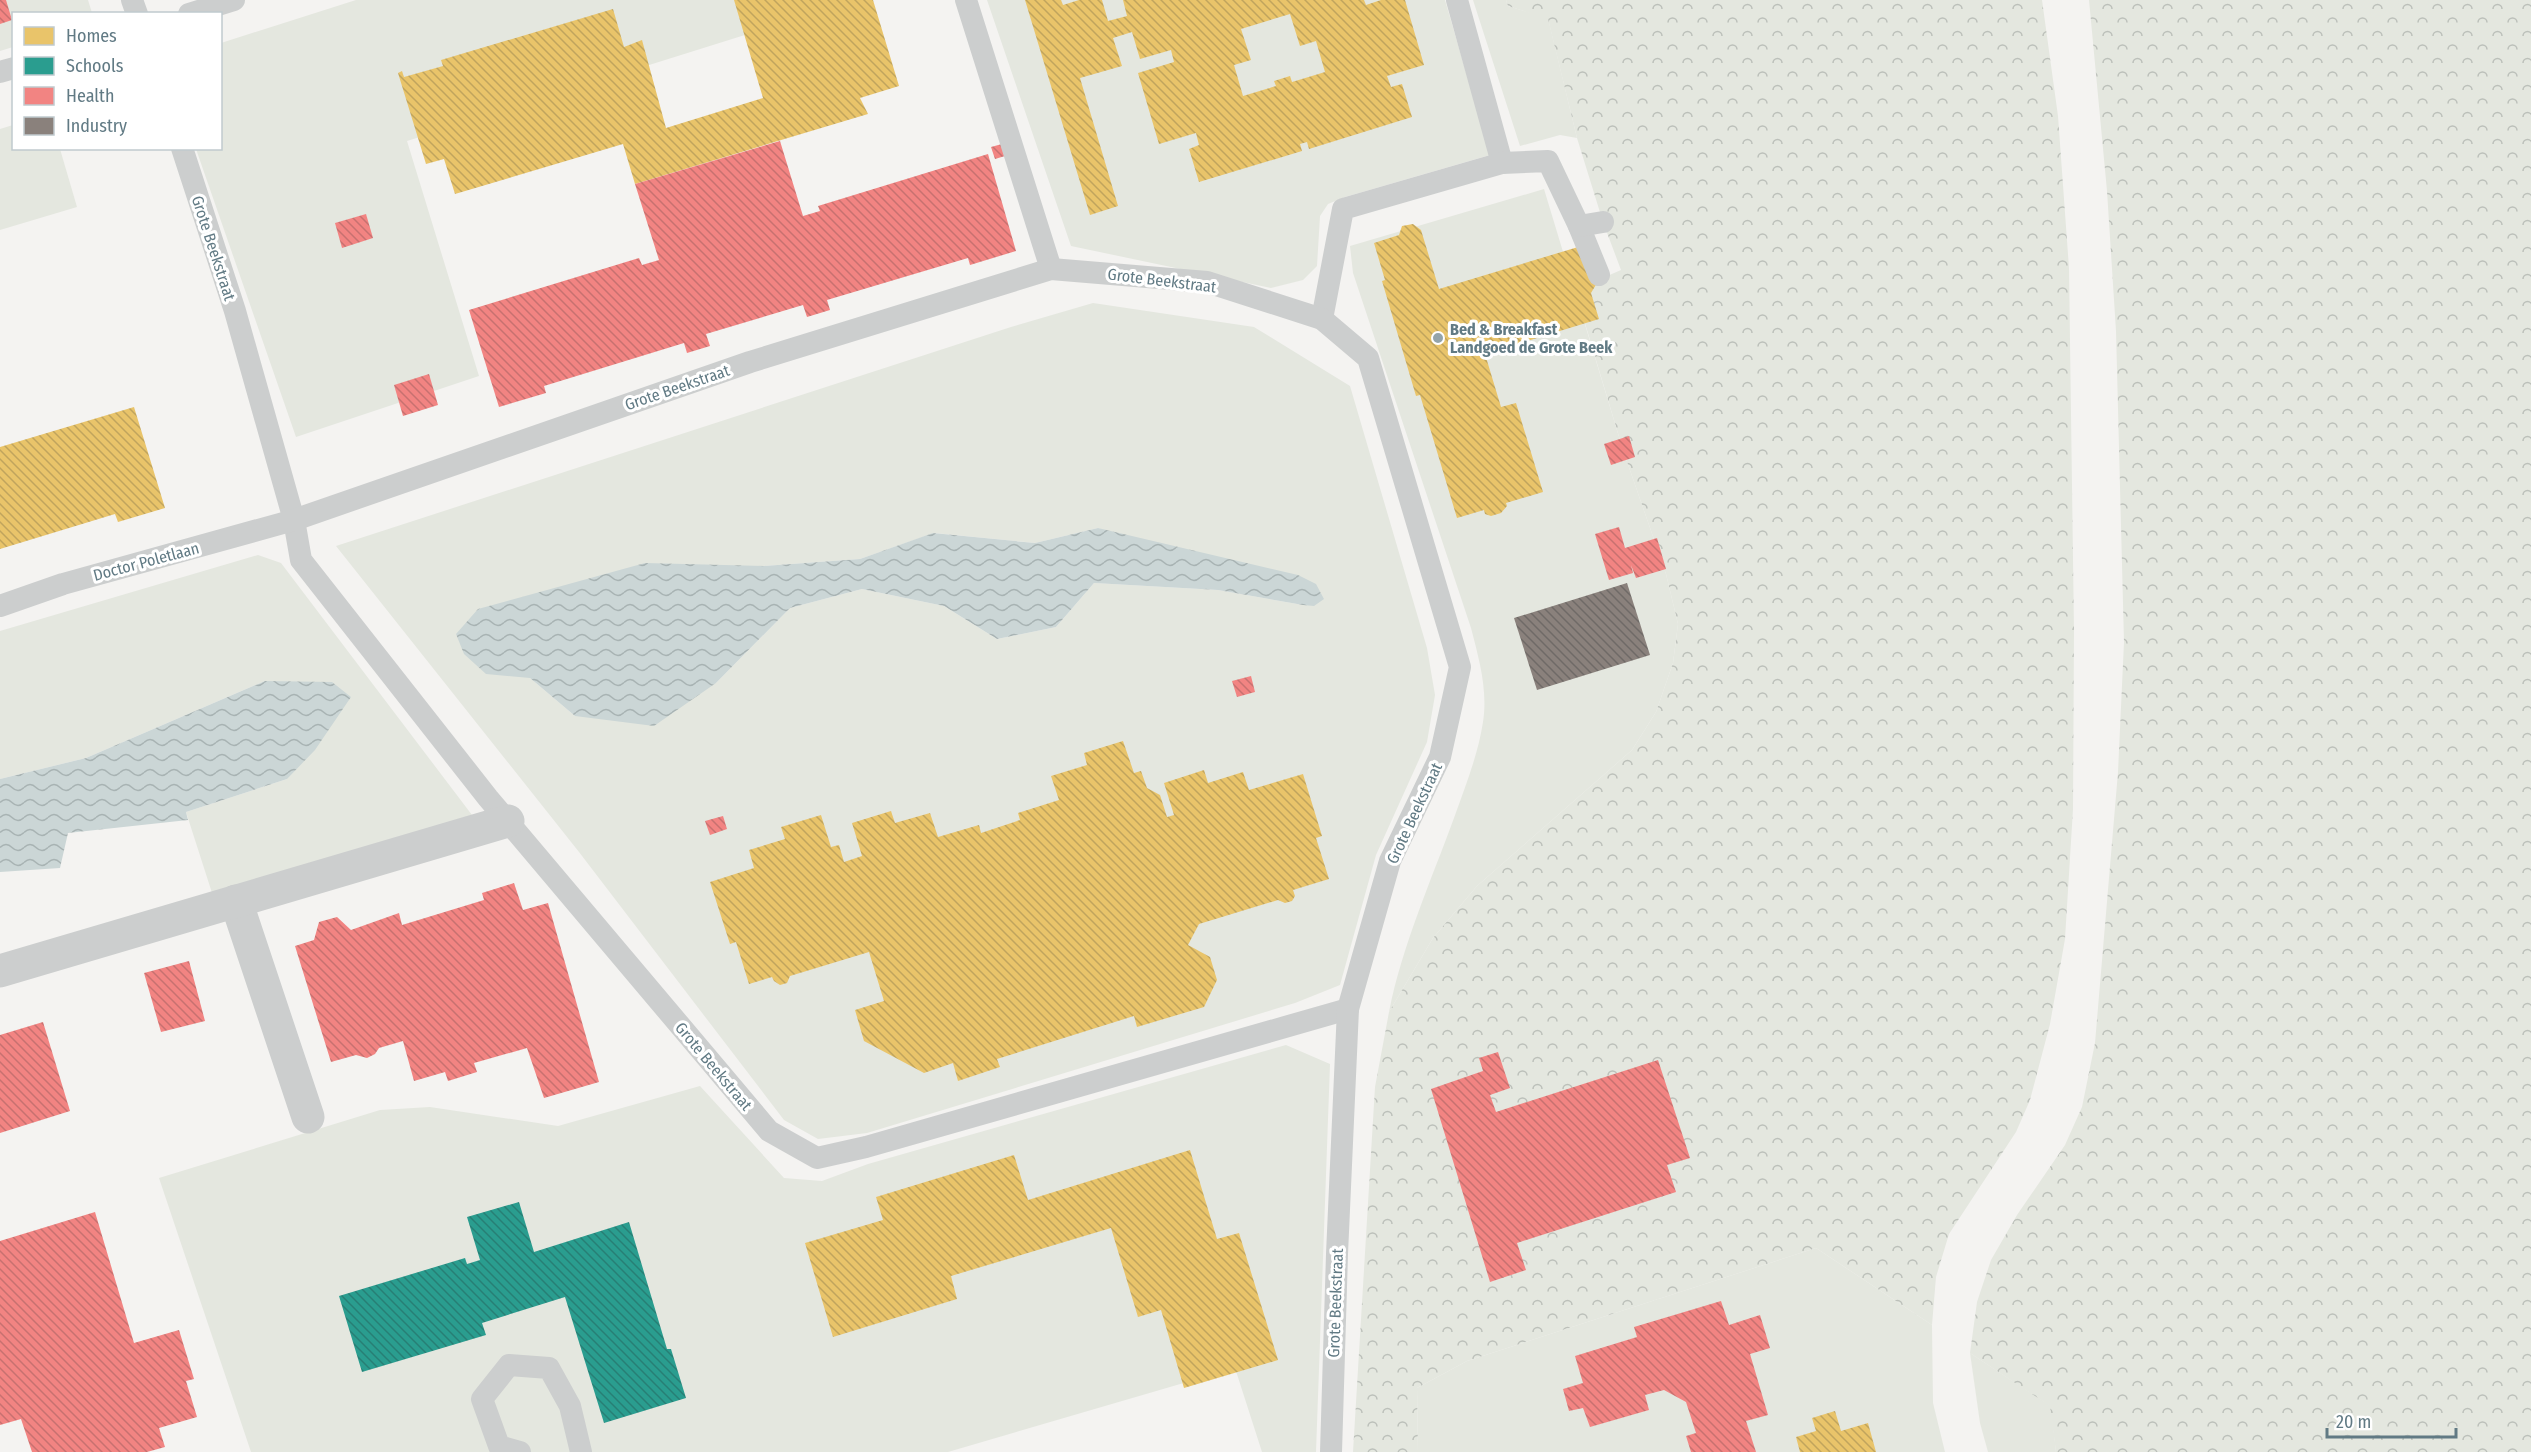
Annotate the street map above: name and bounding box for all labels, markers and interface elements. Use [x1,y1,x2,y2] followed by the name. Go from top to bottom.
[12,12,222,150] legend
[66,25,117,47] text: Homes
[66,55,124,77] text: Schools
[66,85,114,107] text: Health
[66,115,127,137] text: Industry
[188,193,240,304] street label: Grote Beekstraat
[1107,264,1218,297] street label: Grote Beekstraat
[1450,320,1613,357] place label: Bed & Breakfast Landgoed de Grote Beek
[1431,331,1445,345] marker: Bed & Breakfast Landgoed de Grote Beek
[622,360,733,414] street label: Grote Beekstraat
[91,538,201,585] street label: Doctor Poletlaan
[1383,759,1446,867] street label: Grote Beekstraat
[671,1018,757,1115] street label: Grote Beekstraat
[1324,1247,1347,1358] street label: Grote Beekstraat
[2327,1401,2456,1439] scale bar
[2336,1411,2371,1433] text: 20 m

